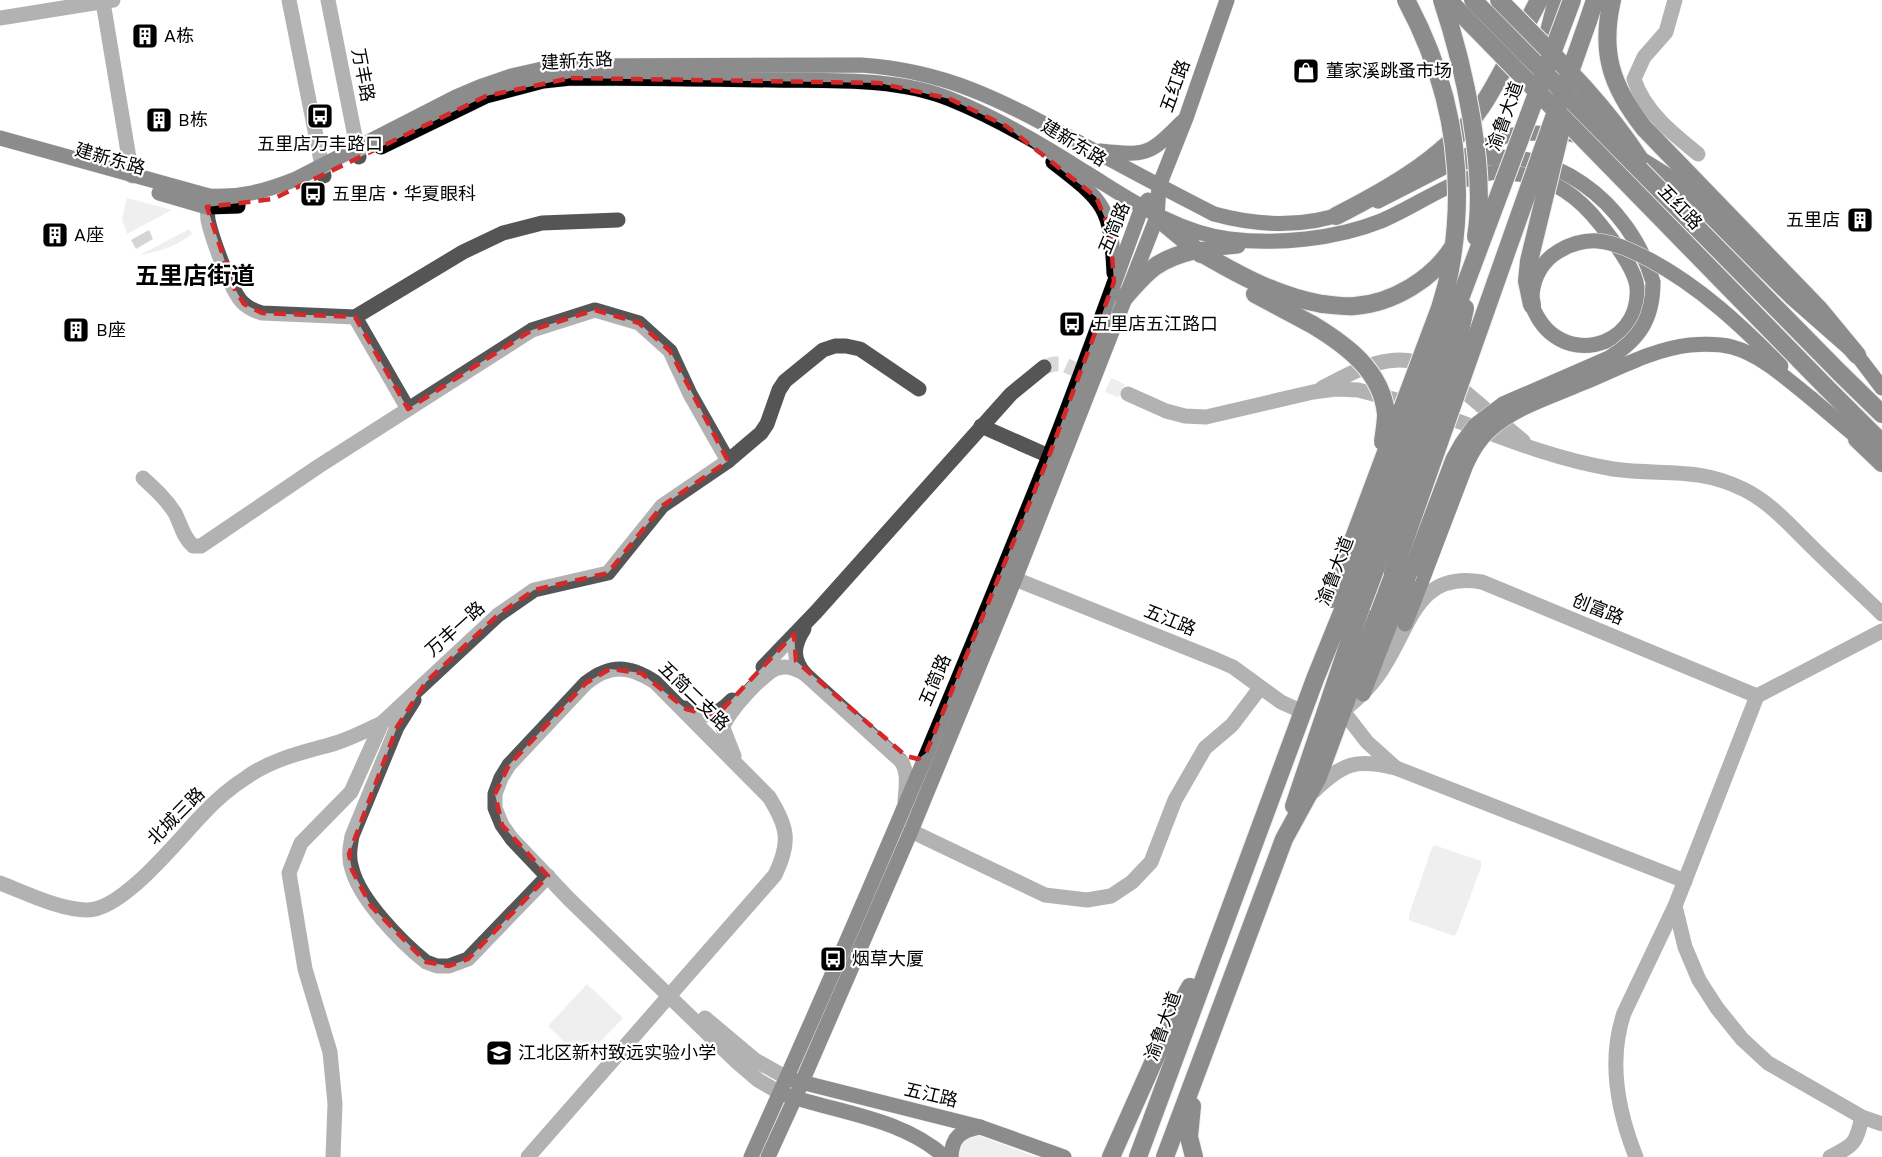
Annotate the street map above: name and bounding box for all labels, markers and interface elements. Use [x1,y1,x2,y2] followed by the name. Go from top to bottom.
[130,21,160,51] building icon: A栋
[164,25,194,46] place label: A栋
[348,46,379,103] street label: 万丰路
[540,48,613,73] street label: 建新东路
[1291,56,1321,86] shop icon: 董家溪跳蚤市场
[1155,57,1194,115] street label: 五红路
[1326,60,1452,81] place label: 董家溪跳蚤市场
[1482,78,1527,153] street label: 渝鲁大道
[305,101,335,131] bus stop icon: 五里店万丰路口
[144,105,174,135] building icon: B栋
[178,109,208,130] place label: B栋
[1038,115,1111,170] street label: 建新东路
[257,133,383,154] place label: 五里店万丰路口
[73,139,148,179] street label: 建新东路
[298,179,328,209] bus stop icon: 五里店‧华夏眼科
[1654,180,1707,233] street label: 五红路
[332,183,476,204] place label: 五里店‧华夏眼科
[1094,199,1133,257] street label: 五简路
[1845,205,1875,235] building icon: 五里店
[1786,209,1840,230] place label: 五里店
[40,220,70,250] building icon: A座
[74,224,104,245] place label: A座
[135,262,255,290] district label: 五里店街道
[1057,309,1087,339] bus stop icon: 五里店五江路口
[1092,313,1218,334] place label: 五里店五江路口
[61,315,91,345] building icon: B座
[96,319,126,340] place label: B座
[1312,533,1357,608] street label: 渝鲁大道
[1569,589,1627,628] street label: 创富路
[421,597,488,661] street label: 万丰一路
[1141,600,1199,639] street label: 五江路
[914,651,955,709] street label: 五简路
[655,657,734,734] street label: 五简二支路
[143,783,209,849] street label: 北城三路
[818,944,848,974] bus stop icon: 烟草大厦
[852,948,924,969] place label: 烟草大厦
[1140,988,1185,1063] street label: 渝鲁大道
[484,1038,514,1068] school or university icon: 江北区新村致远实验小学
[518,1042,716,1063] place label: 江北区新村致远实验小学
[902,1078,960,1111] street label: 五江路

